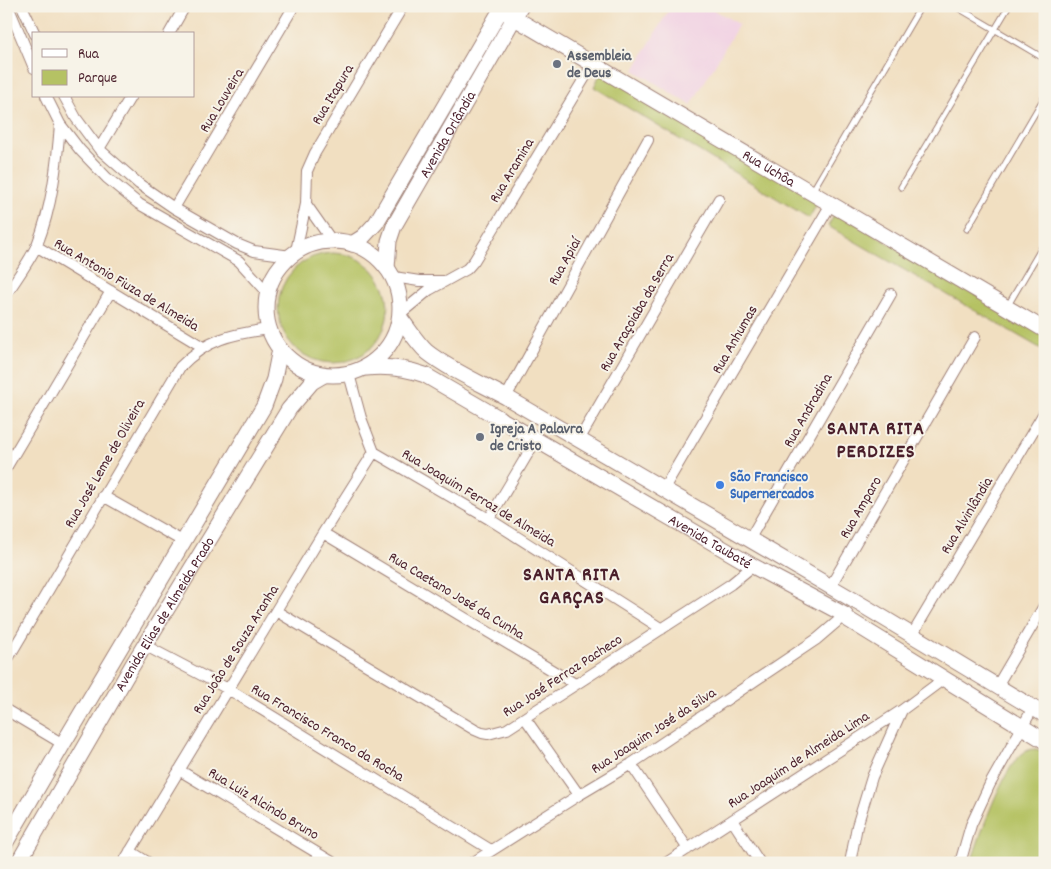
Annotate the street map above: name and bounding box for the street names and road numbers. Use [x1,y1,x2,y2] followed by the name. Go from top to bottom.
[307,60,361,130] street label: Rua Itapura
[195,64,251,137] street label: Rua Louveira
[415,87,483,183] street label: Avenida Orlândia
[485,134,541,208] street label: Rua Aramina
[737,145,800,194] street label: Rua Uchôa
[544,233,589,290] street label: Rua Apiaí
[49,234,204,338] street label: Rua Antonio Fiuza de Almeida
[595,249,681,376] street label: Rua Araçoiaba da Serra
[707,301,764,379] street label: Rua Anhumas
[779,369,839,452] street label: Rua Andradina
[60,395,152,533] street label: Rua José Leme de Oliveira
[397,444,560,554] street label: Rua Joaquim Ferraz de Almeida
[835,472,889,543] street label: Rua Amparo
[936,472,1000,559] street label: Rua Alvinlândia
[663,510,755,576] street label: Avenida Taubaté
[111,533,222,696] street label: Avenida Elias de Almeida Prado
[384,547,529,647] street label: Rua Caetano José da Cunha
[188,580,286,719] street label: Rua João de Souza Aranha
[499,629,628,724] street label: Rua José Ferraz Pacheco
[246,679,409,789] street label: Rua Francisco Franco da Rocha
[587,682,722,780] street label: Rua Joaquim José da Silva
[724,706,875,815] street label: Rua Joaquim de Almeida Lima
[203,763,323,847] street label: Rua Luiz Alcindo Bruno

